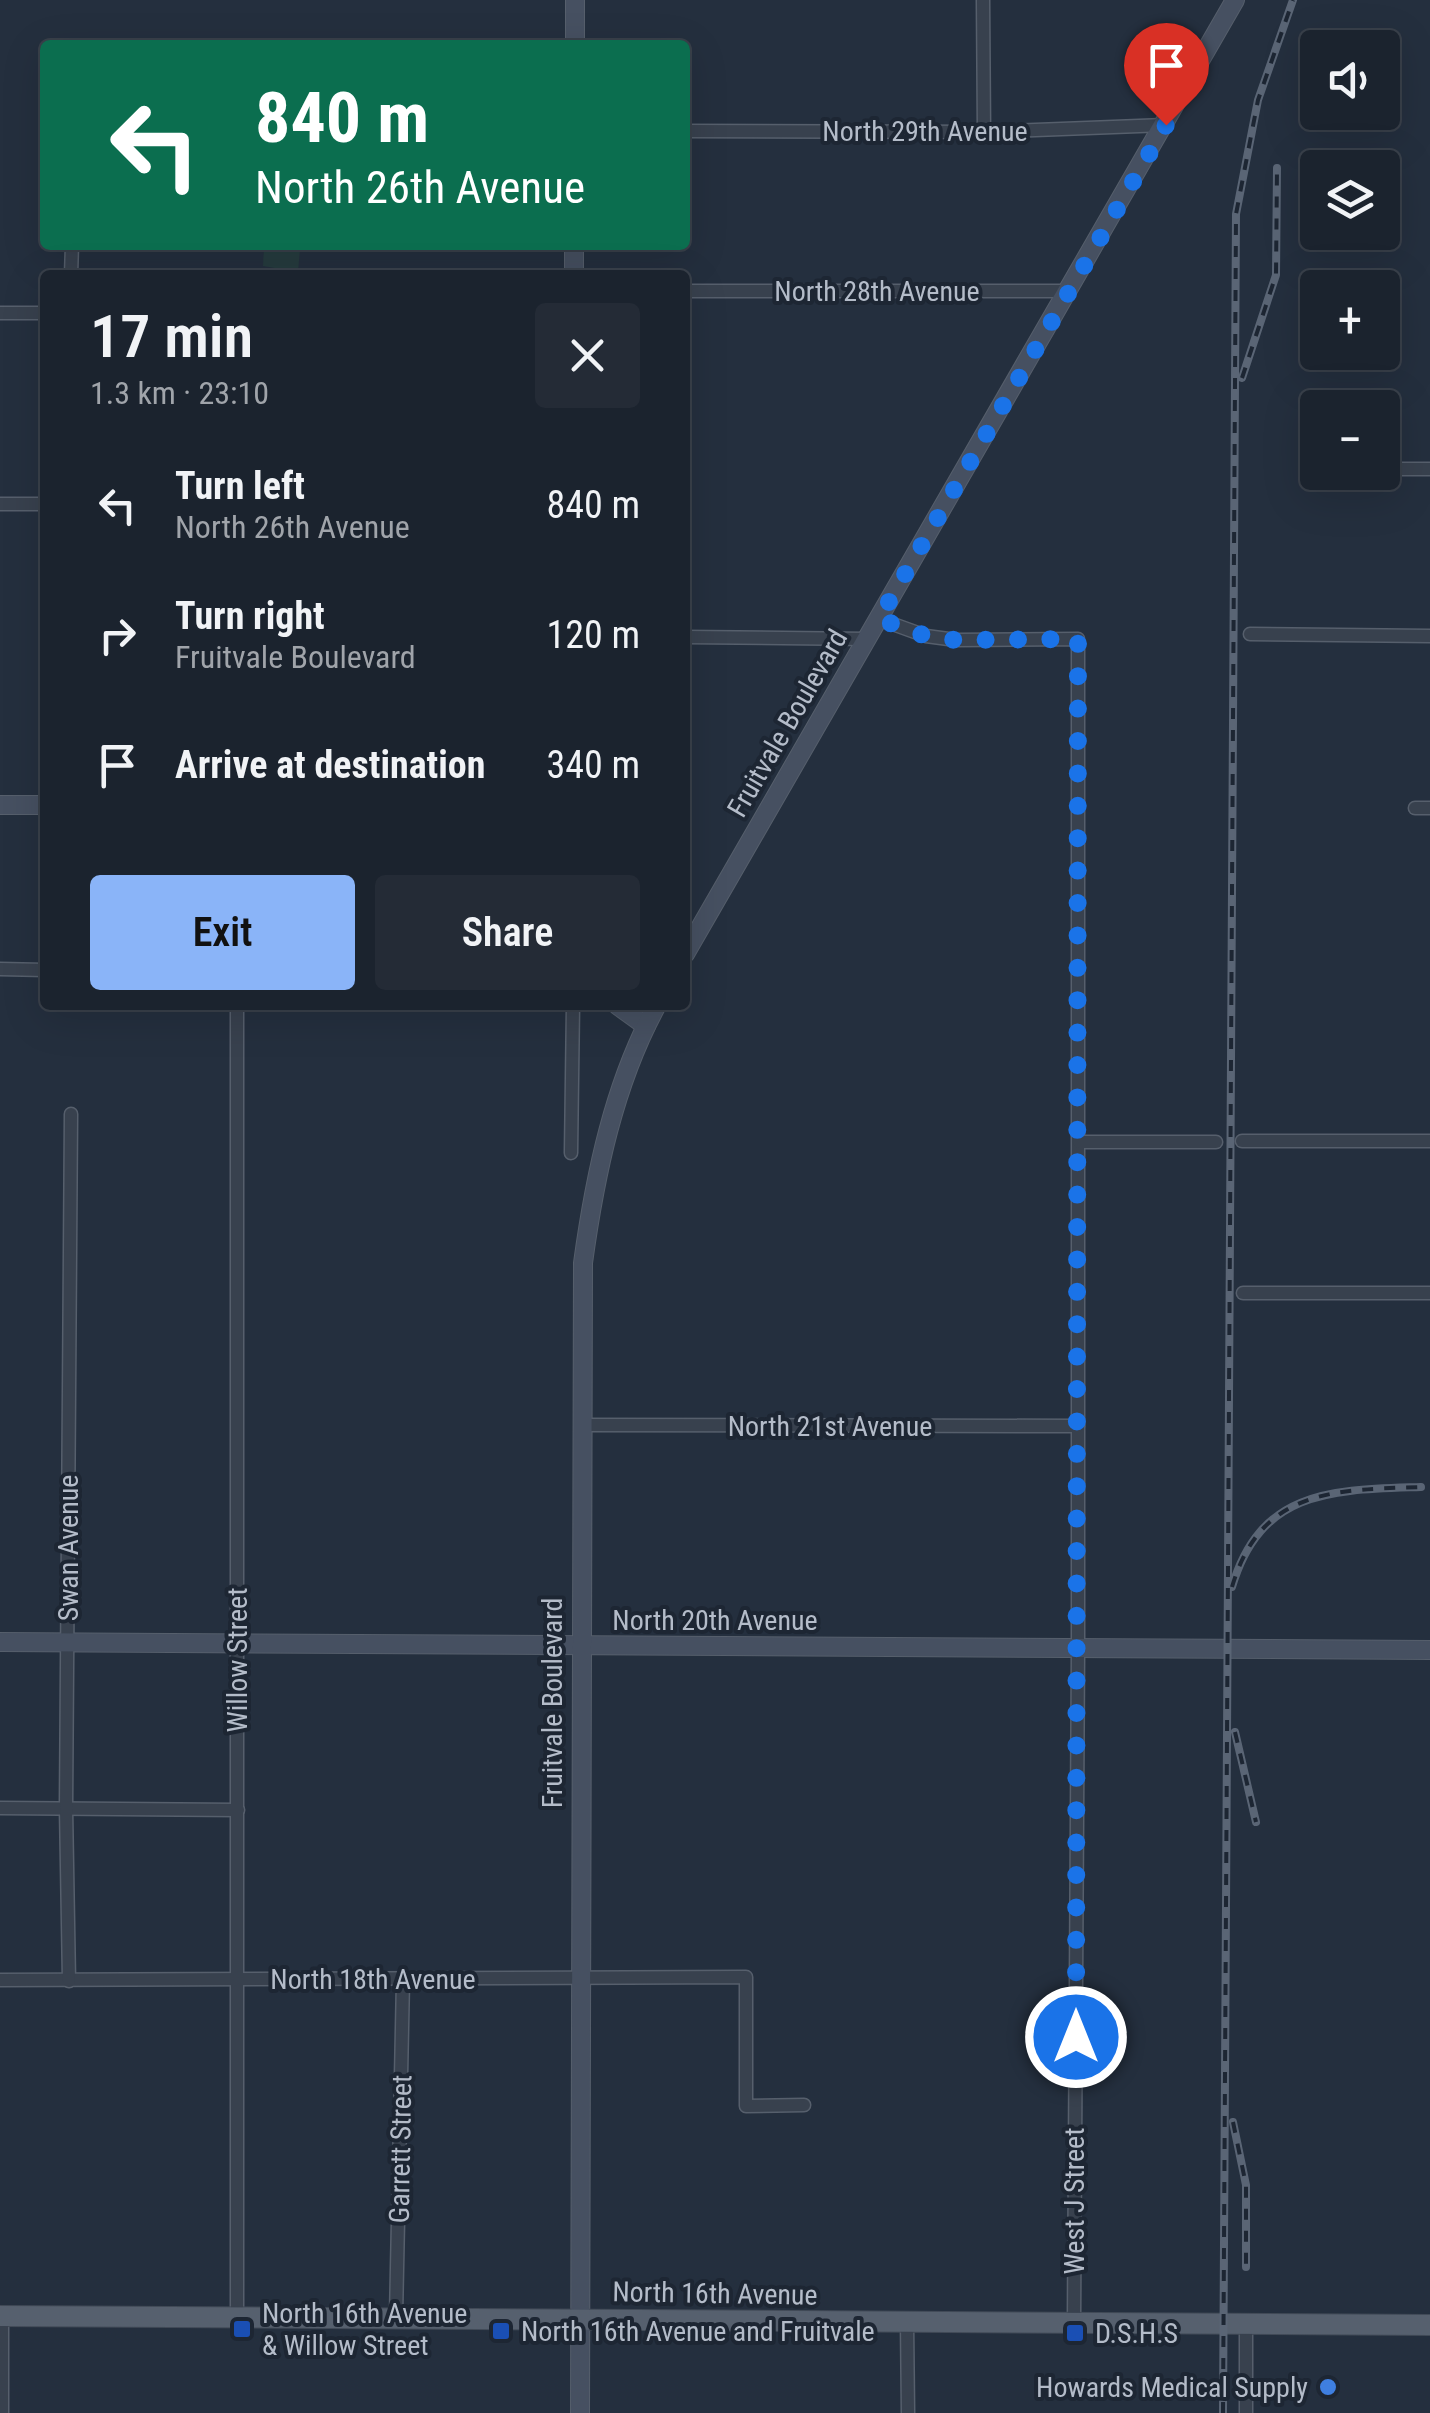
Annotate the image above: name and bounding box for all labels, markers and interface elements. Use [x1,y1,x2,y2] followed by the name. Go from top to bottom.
[1124,23,1209,126] pin
[1300,30,1400,490] map controls
[1300,30,1400,130] button: sound
[1139,38,1194,93] icon: arrive
[255,77,429,159] text: 840 m
[90,80,220,210] icon: left
[822,115,1028,148] street label: North 29th Avenue
[1300,150,1400,250] button: layers
[255,161,585,214] text: North 26th Avenue
[1300,270,1400,370] button: +
[774,275,980,308] street label: North 28th Avenue
[90,301,253,372] text: 17 min
[535,303,640,408] button: close
[90,374,269,412] text: 1.3 km · 23:10
[1300,390,1400,490] button: −
[175,464,305,508] text: Turn left
[90,478,145,533] icon: left
[546,483,640,527] text: 840 m
[175,508,410,546] text: North 26th Avenue
[175,594,325,638] text: Turn right
[90,608,145,663] icon: right
[546,613,640,657] text: 120 m
[720,624,854,823] street label: Fruitvale Boulevard
[175,638,416,676] text: Fruitvale Boulevard
[90,738,145,793] icon: arrive
[175,743,485,787] text: Arrive at destination
[546,743,640,787] text: 340 m
[90,875,355,990] button: Exit
[375,875,640,990] button: Share
[728,1410,932,1443] street label: North 21st Avenue
[52,1475,85,1621] street label: Swan Avenue
[221,1588,254,1732] street label: Willow Street
[536,1598,569,1808] street label: Fruitvale Boulevard
[612,1604,818,1637] street label: North 20th Avenue
[270,1963,476,1996] street label: North 18th Avenue
[1024,1985,1128,2089] position arrow
[383,2074,418,2224] street label: Garrett Street
[1058,2127,1091,2275] street label: West J Street
[612,2275,818,2312] street label: North 16th Avenue
[262,2297,467,2362] place label: North 16th Avenue & Willow Street
[521,2315,875,2348] place label: North 16th Avenue and Fruitvale
[1095,2317,1178,2350] place label: D.S.H.S
[231,2318,253,2340] marker: North 16th Avenue & Willow Street
[490,2320,512,2342] marker: North 16th Avenue and Fruitvale
[1064,2322,1086,2344] marker: D.S.H.S
[1036,2371,1308,2404] place label: Howards Medical Supply
[1317,2376,1339,2398] marker: Howards Medical Supply

